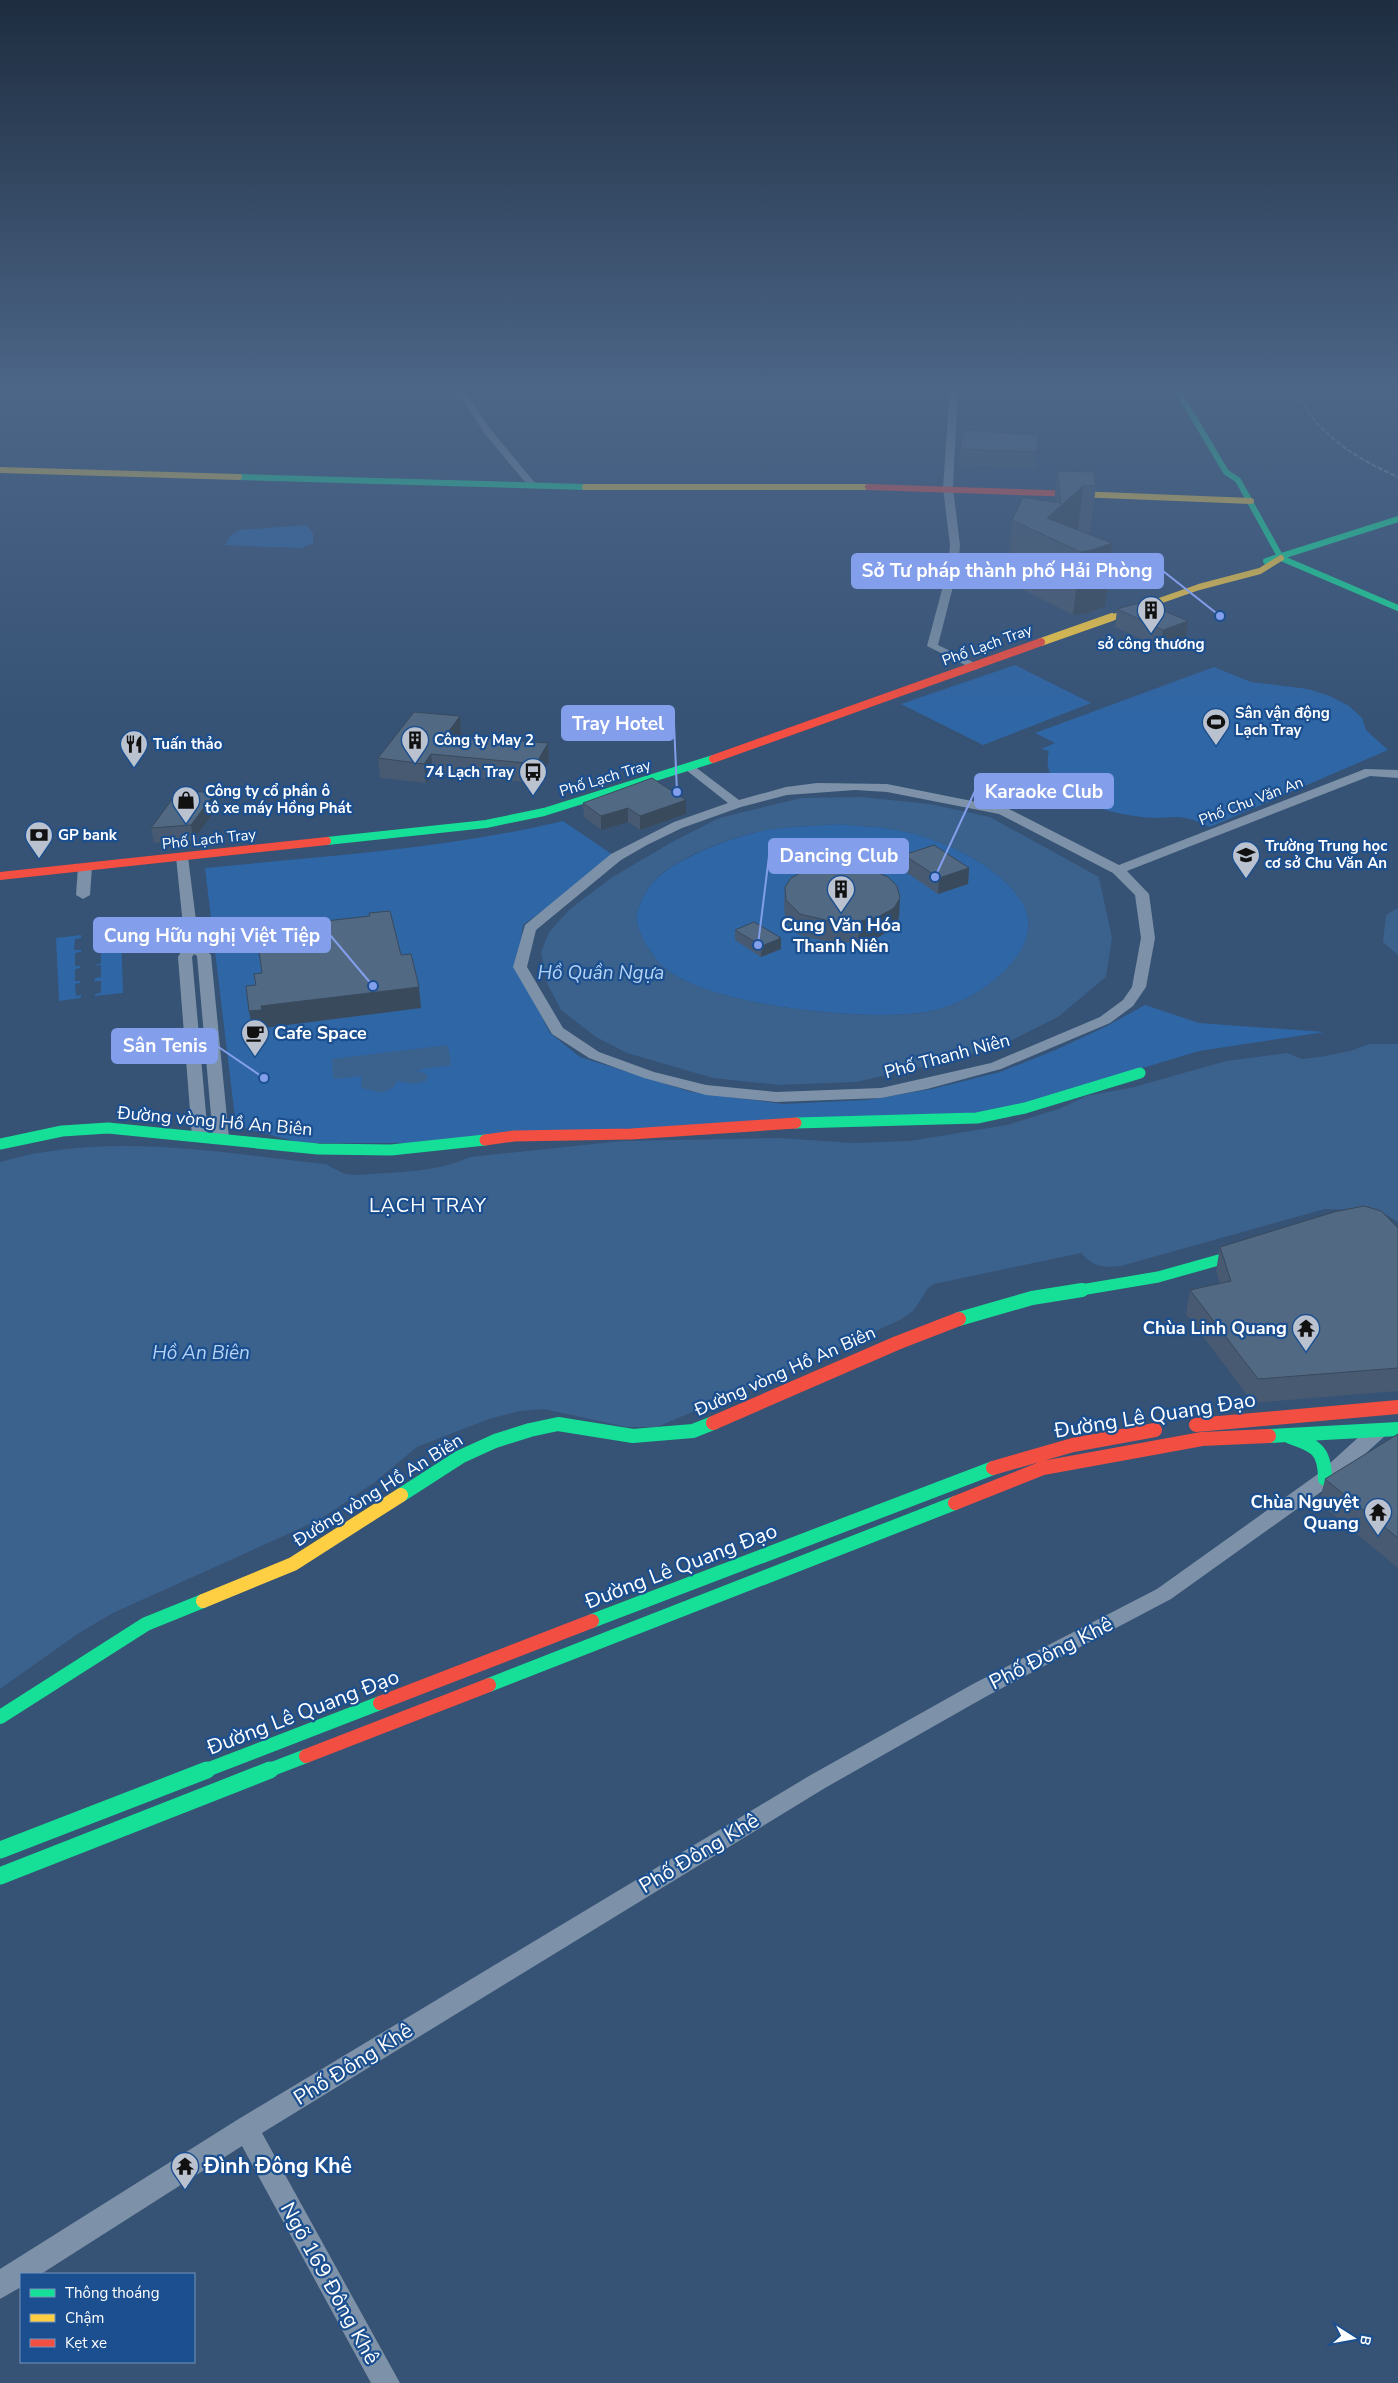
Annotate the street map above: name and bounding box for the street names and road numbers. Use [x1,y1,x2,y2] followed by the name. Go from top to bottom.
[939,619,1035,671] street label: Phố Lạch Tray
[557,755,653,801] street label: Phố Lạch Tray
[1196,772,1306,830] street label: Phố Chu Văn An
[161,824,257,854] street label: Phố Lạch Tray
[881,1028,1013,1084] street label: Phố Thanh Niên
[115,1100,314,1141] street label: Đường vòng Hồ An Biên
[690,1320,879,1422] street label: Đường vòng Hồ An Biên
[1051,1385,1258,1445] street label: Đường Lê Quang Đạo
[288,1428,467,1553] street label: Đường vòng Hồ An Biên
[580,1516,781,1616] street label: Đường Lê Quang Đạo
[984,1610,1118,1696] street label: Phố Đông Khê
[202,1662,403,1762] street label: Đường Lê Quang Đạo
[634,1806,764,1900] street label: Phố Đông Khê
[288,2016,418,2112] street label: Phố Đông Khê
[274,2197,386,2369] street label: Ngõ 169 Đông Khê

